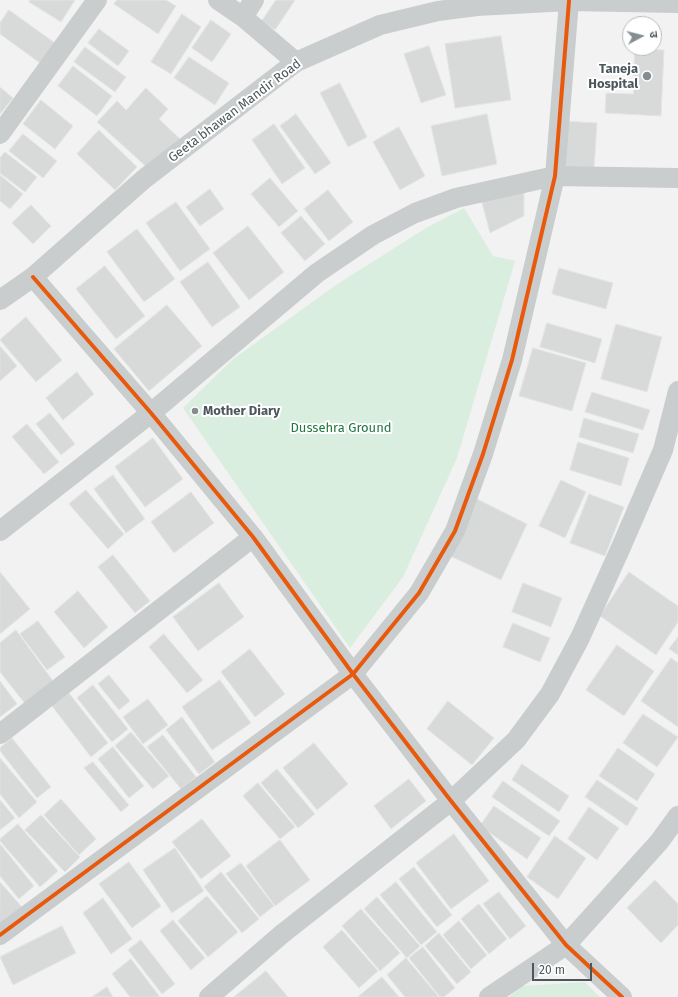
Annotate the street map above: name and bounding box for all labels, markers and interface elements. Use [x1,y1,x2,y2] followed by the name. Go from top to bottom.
[622,16,662,56] north arrow
[647,31,660,39] text: उ
[166,56,304,166] street label: Geeta bhawan Mandir Road
[588,61,638,92] place label: Taneja Hospital
[641,70,653,82] marker: Taneja Hospital
[203,403,280,419] place label: Mother Diary
[190,406,200,416] marker: Mother Diary
[290,420,392,436] park label: Dussehra Ground
[534,955,594,981] scale bar
[539,963,565,977] text: 20 m

